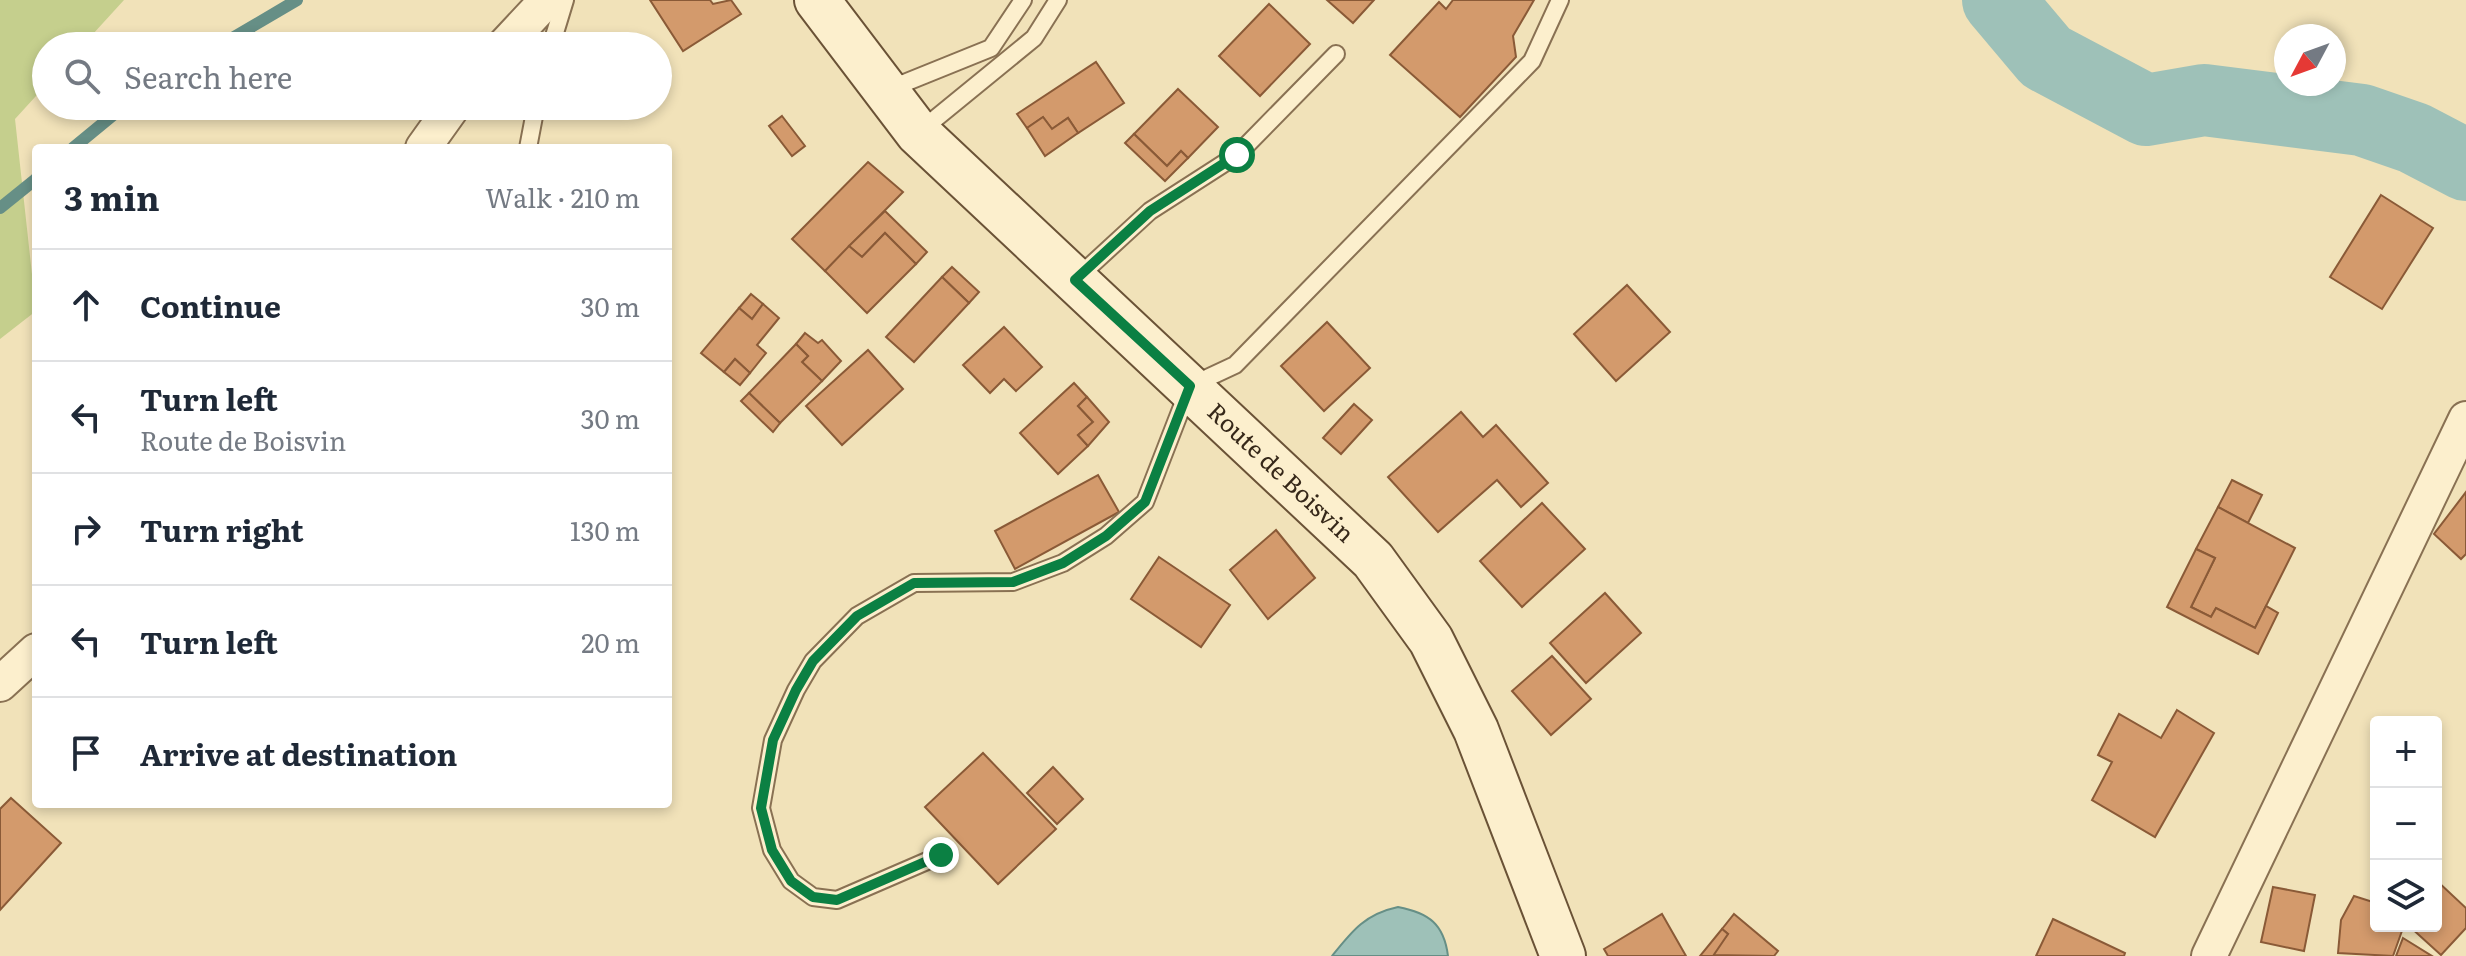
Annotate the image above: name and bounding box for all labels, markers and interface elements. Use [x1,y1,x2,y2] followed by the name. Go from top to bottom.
[2274,24,2346,96] north arrow
[32,32,672,120] search box
[60,54,104,98] icon: search
[124,54,292,98] text: Search here
[1219,137,1255,173] route start
[64,171,160,221] text: 3 min
[485,177,640,216] text: Walk · 210 m
[64,283,108,327] icon: ahead
[140,283,281,327] text: Continue
[580,286,640,325] text: 30 m
[140,376,278,420] text: Turn left
[1201,393,1364,549] street label: Route de Boisvin
[64,395,108,439] icon: left
[580,398,640,437] text: 30 m
[140,420,346,459] text: Route de Boisvin
[64,507,108,551] icon: right
[140,507,304,551] text: Turn right
[570,510,640,549] text: 130 m
[64,619,108,663] icon: left
[140,619,278,663] text: Turn left
[581,622,640,661] text: 20 m
[2370,716,2442,932] map controls
[2370,716,2442,788] button: +
[64,731,108,775] icon: arrive
[140,731,457,775] text: Arrive at destination
[2370,788,2442,860] button: −
[923,837,959,873] route end
[2370,860,2442,932] button: layers

